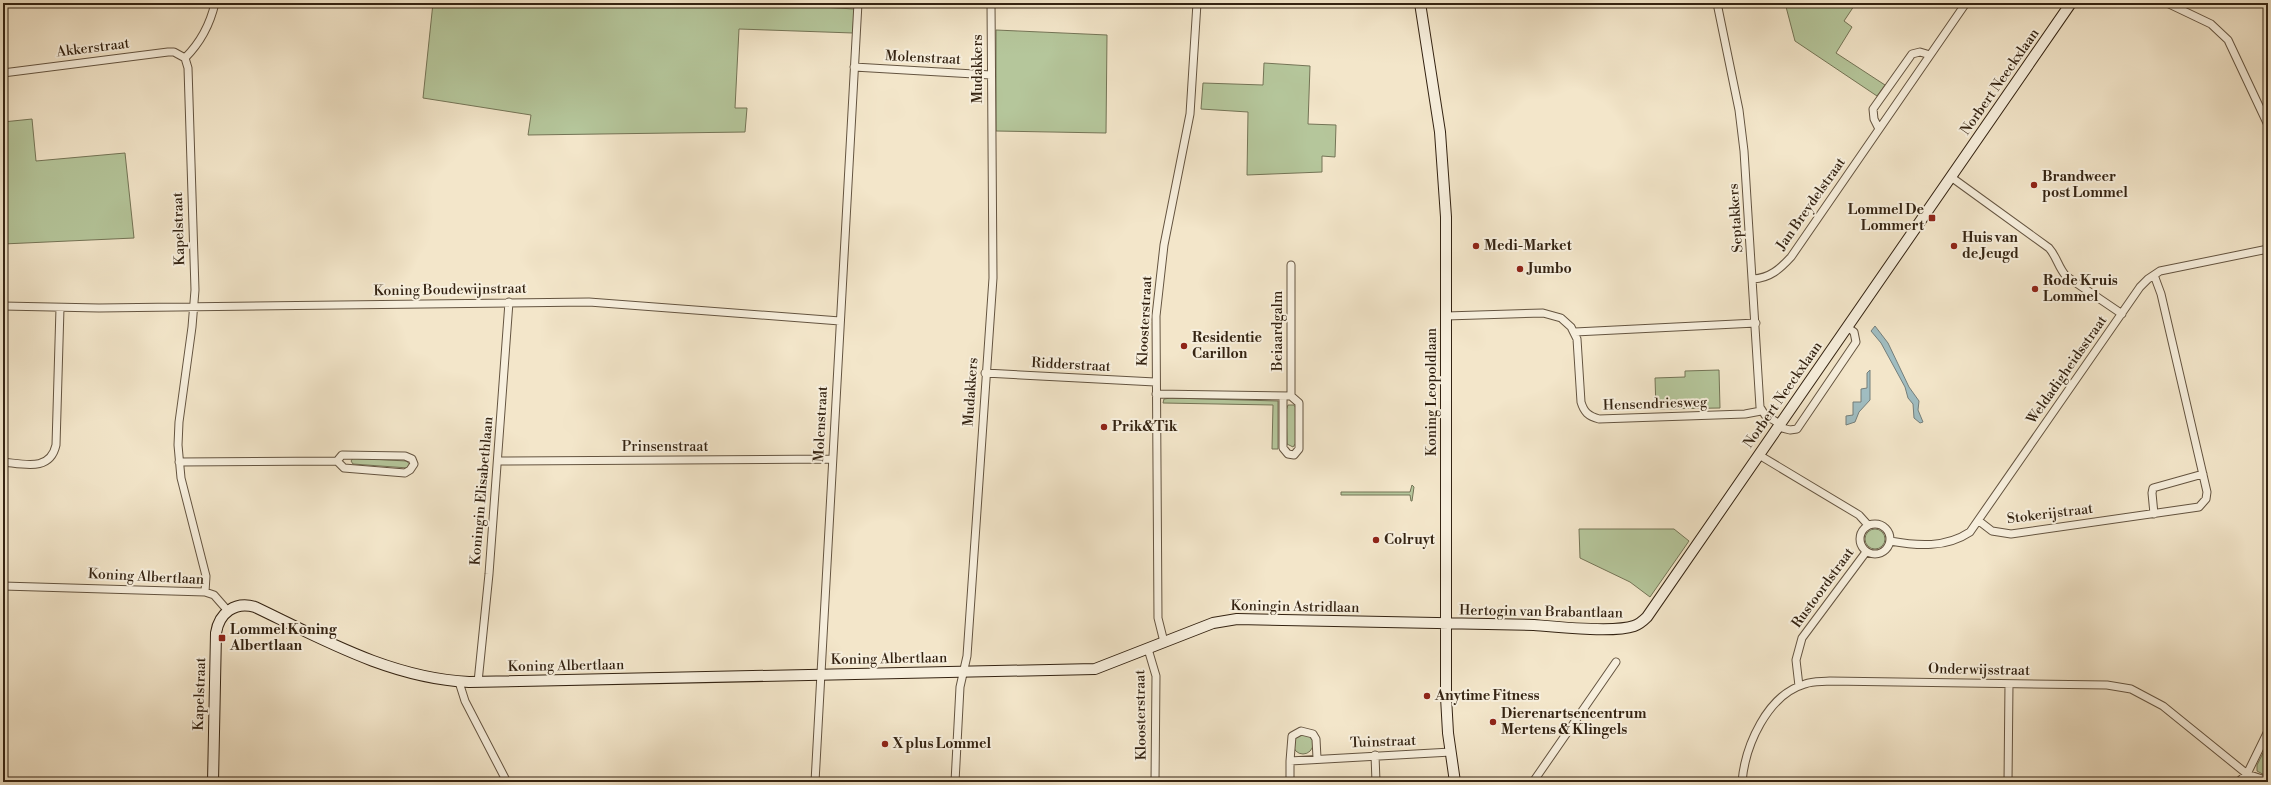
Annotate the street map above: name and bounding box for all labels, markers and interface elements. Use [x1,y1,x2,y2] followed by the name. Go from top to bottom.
[1957,25,2044,139] street label: Norbert Neeckxlaan
[969,34,987,104] street label: Mudakkers
[54,35,131,62] street label: Akkerstraat
[885,47,962,69] street label: Molenstraat
[1772,154,1850,255] street label: Jan Breydelstraat
[2042,168,2128,202] place label: Brandweer post Lommel
[2029,180,2039,190] marker: Brandweer post Lommel
[1725,183,1747,253] street label: Septakkers
[169,192,189,266] street label: Kapelstraat
[1848,201,1925,235] place label: Lommel De Lommert
[1927,213,1937,223] marker: Lommel De Lommert
[1962,229,2019,263] place label: Huis van de Jeugd
[1484,237,1573,255] place label: Medi-Market
[1471,241,1481,251] marker: Medi-Market
[1949,241,1959,251] marker: Huis van de Jeugd
[1526,260,1572,278] place label: Jumbo
[1515,264,1525,274] marker: Jumbo
[2043,272,2118,306] place label: Rode Kruis Lommel
[1134,275,1156,367] street label: Kloosterstraat
[373,280,527,300] street label: Koning Boudewijnstraat
[2030,284,2040,294] marker: Rode Kruis Lommel
[1269,291,1287,372] street label: Beiaardgalm
[2022,312,2111,429] street label: Weldadigheidsstraat
[1423,327,1441,456] street label: Koning Leopoldlaan
[1192,329,1262,363] place label: Residentie Carillon
[1740,338,1827,452] street label: Norbert Neeckxlaan
[1179,341,1189,351] marker: Residentie Carillon
[1031,354,1111,376] street label: Ridderstraat
[960,357,982,427] street label: Mudakkers
[810,385,832,462] street label: Molenstraat
[1602,393,1708,415] street label: Hensendriesweg
[467,415,498,566] street label: Koningin Elisabethlaan
[1112,418,1178,436] place label: Prik&Tik
[1099,422,1109,432] marker: Prik&Tik
[622,438,708,456] street label: Prinsenstraat
[2006,500,2094,528] street label: Stokerijstraat
[1384,531,1436,549] place label: Colruyt
[1371,535,1381,545] marker: Colruyt
[1788,544,1858,632] street label: Rustoordstraat
[87,565,205,589] street label: Koning Albertlaan
[1230,597,1360,617] street label: Koningin Astridlaan
[1459,602,1624,622] street label: Hertogin van Brabantlaan
[229,621,338,655] place label: Lommel Koning Albertlaan
[217,633,227,643] marker: Lommel Koning Albertlaan
[831,649,948,669] street label: Koning Albertlaan
[508,656,625,676] street label: Koning Albertlaan
[190,657,210,731] street label: Kapelstraat
[1928,660,2030,680] street label: Onderwijsstraat
[1131,670,1151,760] street label: Kloosterstraat
[1434,687,1540,705] place label: Anytime Fitness
[1422,691,1432,701] marker: Anytime Fitness
[1501,705,1647,739] place label: Dierenartsencentrum Mertens & Klingels
[1488,717,1498,727] marker: Dierenartsencentrum Mertens & Klingels
[1350,732,1416,752] street label: Tuinstraat
[892,735,991,753] place label: X plus Lommel
[880,739,890,749] marker: X plus Lommel

